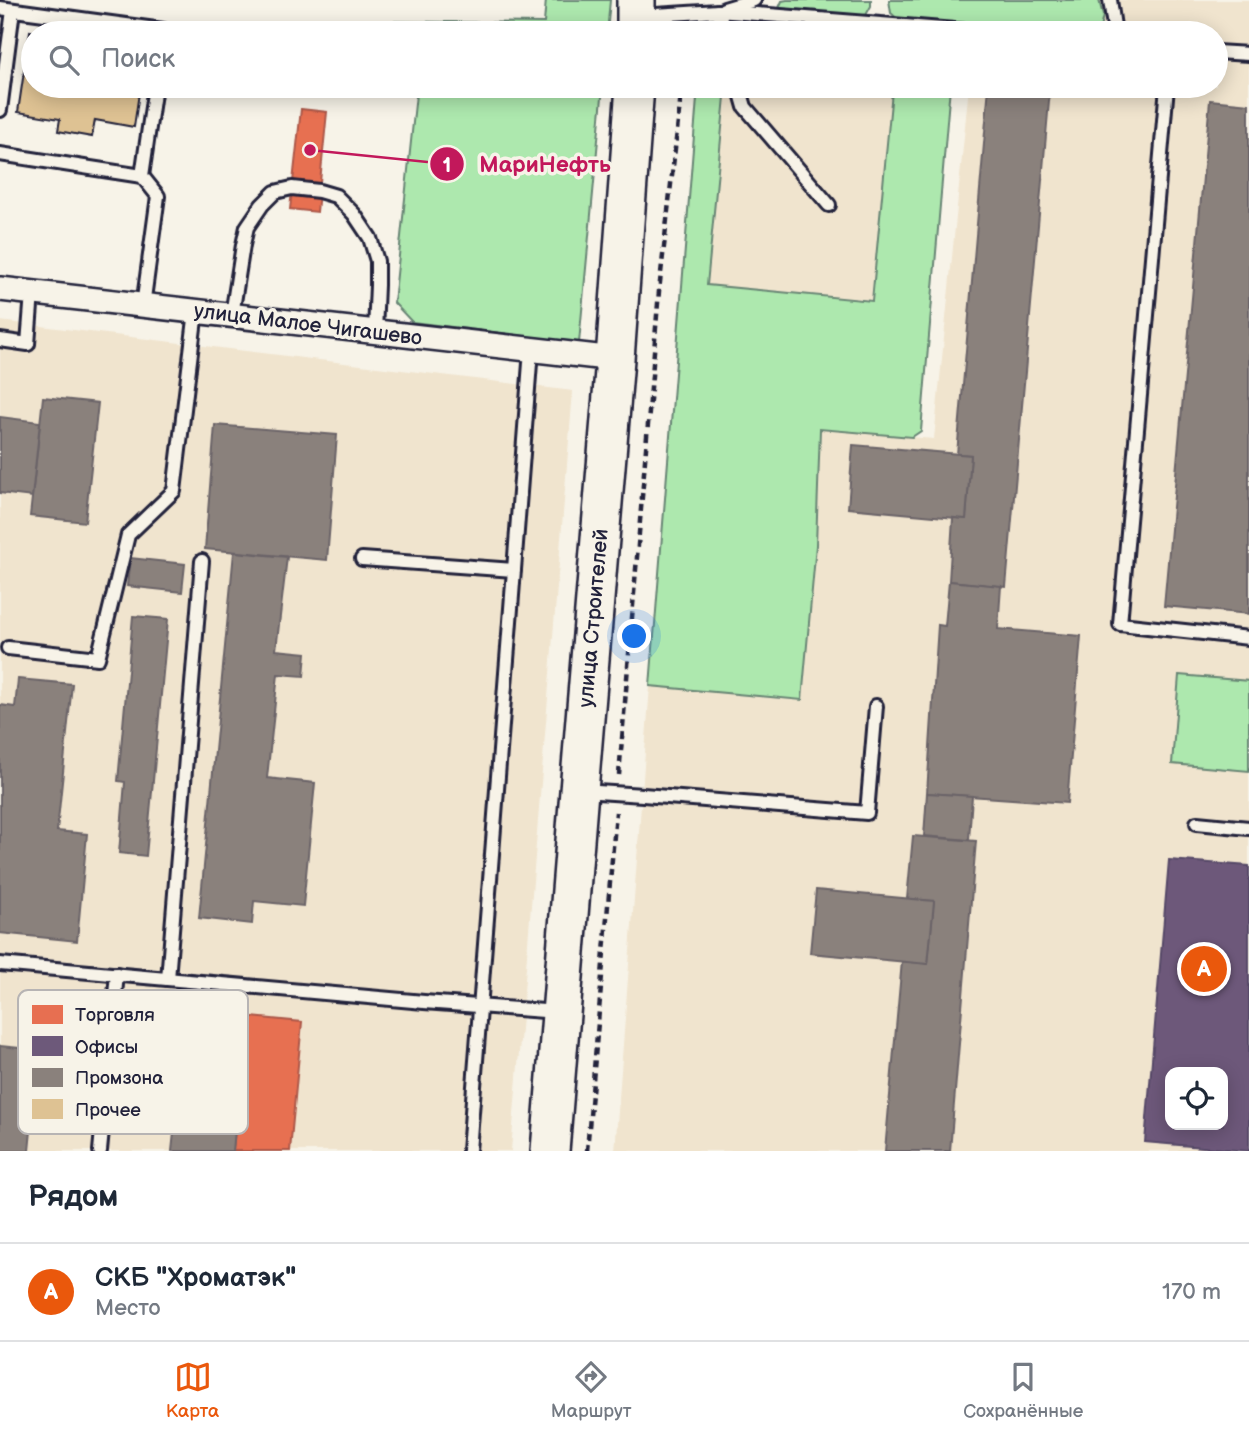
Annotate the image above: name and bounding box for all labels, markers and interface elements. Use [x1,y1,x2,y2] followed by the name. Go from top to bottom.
[21,21,1228,98] search box
[45,41,83,79] icon: search
[101,44,175,75] text: Поиск
[430,142,624,186] callout: МариНефть
[479,151,611,179] text: МариНефть
[443,153,451,178] text: 1
[192,298,423,351] street label: улица Малое Чигашево
[573,528,614,708] street label: улица Строителей
[617,619,651,653] your location
[1181,943,1227,995] pin: A
[18,990,248,1134] legend
[75,1004,155,1027] text: Торговля
[75,1036,138,1059] text: Офисы
[75,1067,163,1090] text: Промзона
[1165,1067,1228,1130] map controls
[1165,1067,1228,1130] button: locate
[75,1099,141,1122] text: Прочее
[28,1179,118,1215] text: Рядом
[95,1263,296,1294] text: СКБ "Хроматэк"
[44,1278,58,1306] text: A
[1162,1278,1221,1306] text: 170 m
[95,1294,161,1322] text: Место
[166,1358,219,1423] tab: Карта
[551,1358,632,1423] tab: Маршрут
[963,1358,1083,1423] tab: Сохранённые

